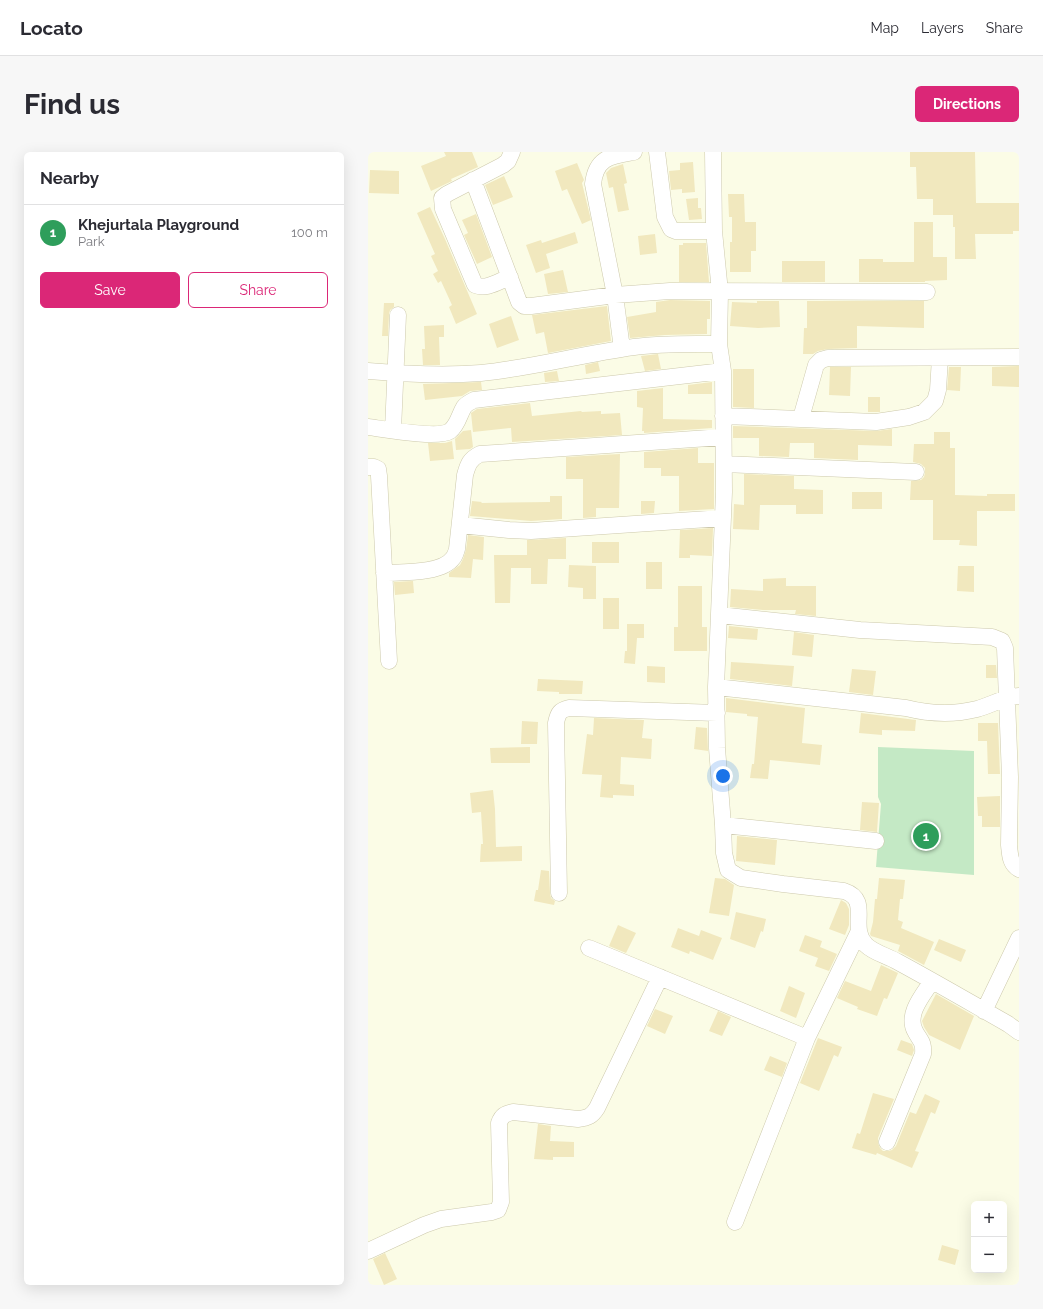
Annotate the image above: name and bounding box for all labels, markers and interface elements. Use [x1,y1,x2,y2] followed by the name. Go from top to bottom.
[20,17,83,39] text: Locato
[871,20,899,36] text: Map
[921,20,964,36] text: Layers
[986,20,1023,36] text: Share
[915,86,1019,122] button: Directions
[24,88,120,121] text: Find us
[40,168,99,188] text: Nearby
[78,216,239,234] text: Khejurtala Playground
[50,225,56,240] text: 1
[291,225,328,240] text: 100 m
[78,234,105,249] text: Park
[40,272,180,308] button: Save
[188,272,328,308] button: Share
[713,766,733,786] your location
[913,821,939,851] pin: 1
[971,1201,1007,1273] map controls
[971,1201,1007,1237] button: +
[971,1237,1007,1273] button: −

